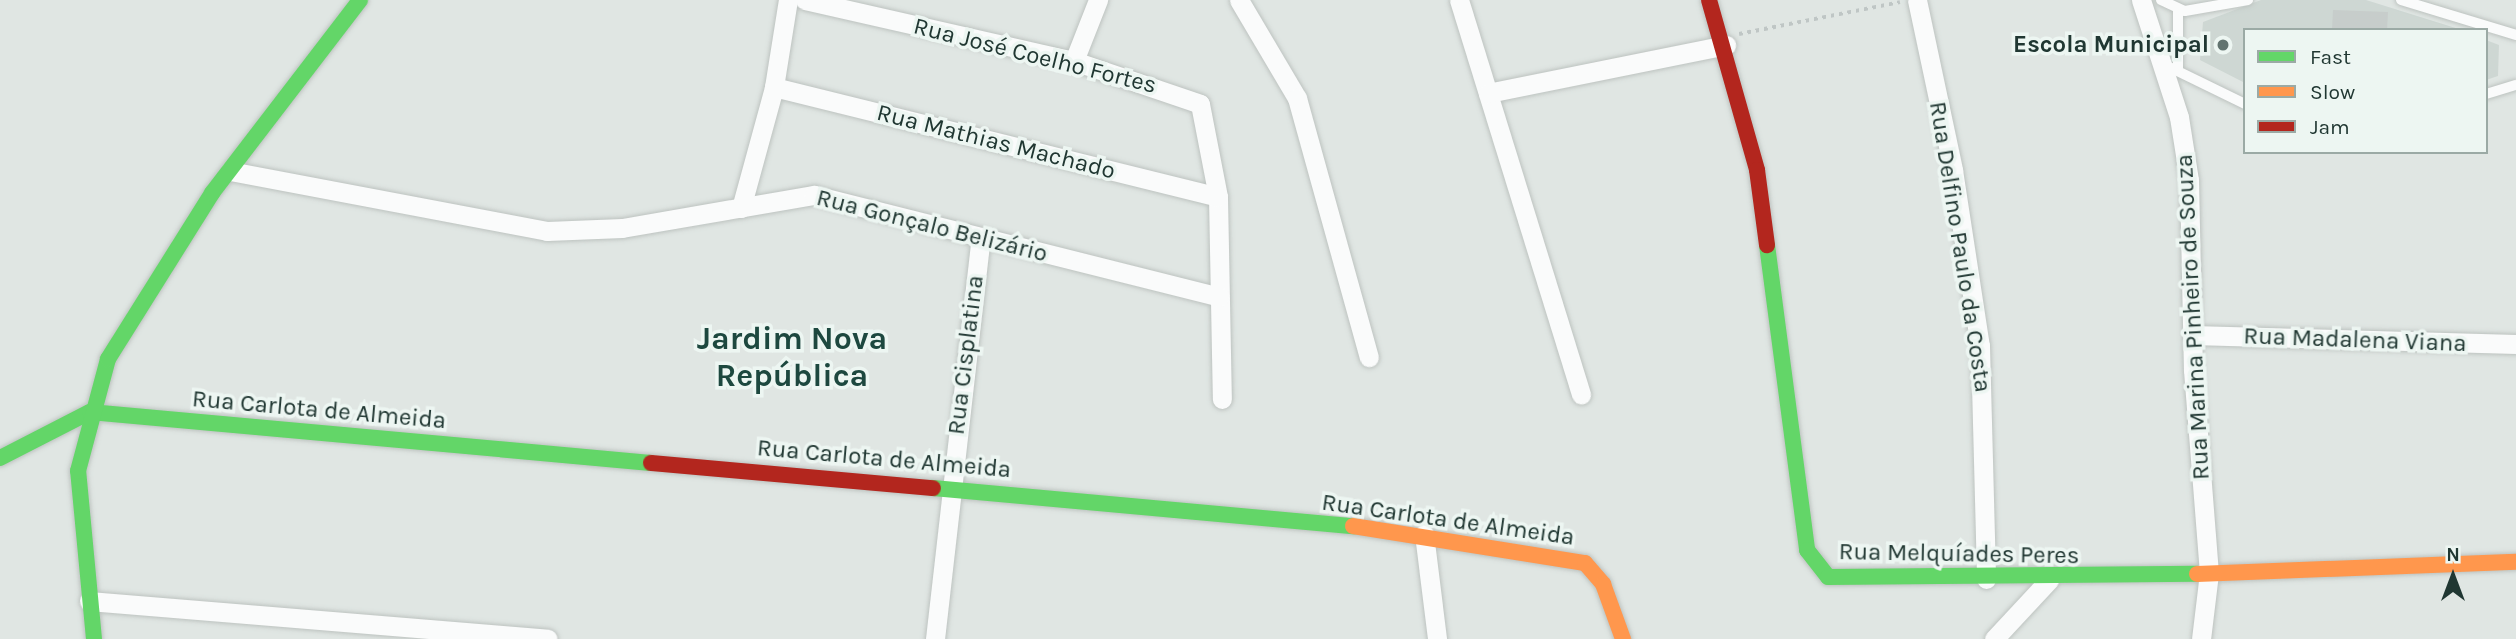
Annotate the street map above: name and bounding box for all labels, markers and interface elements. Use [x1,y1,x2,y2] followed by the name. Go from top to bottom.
[911,12,1159,100] street label: Rua José Coelho Fortes
[2243,28,2488,154] legend
[2013,31,2209,59] place label: Escola Municipal
[2215,37,2231,53] marker: Escola Municipal
[2310,45,2351,69] text: Fast
[2310,80,2355,104] text: Slow
[874,98,1118,186] street label: Rua Mathias Machado
[1923,100,1997,394] street label: Rua Delfino Paulo da Costa
[2310,115,2350,139] text: Jam
[2170,153,2216,481] street label: Rua Marina Pinheiro de Souza
[814,183,1050,269] street label: Rua Gonçalo Belizário
[942,274,990,436] street label: Rua Cisplatina
[697,321,887,396] district label: Jardim Nova República
[2243,322,2467,358] street label: Rua Madalena Viana
[191,385,447,435] street label: Rua Carlota de Almeida
[756,434,1012,484] street label: Rua Carlota de Almeida
[1320,488,1576,552] street label: Rua Carlota de Almeida
[1839,538,2079,570] street label: Rua Melquíades Peres
[2418,541,2488,611] north arrow
[2446,544,2460,566] text: N

